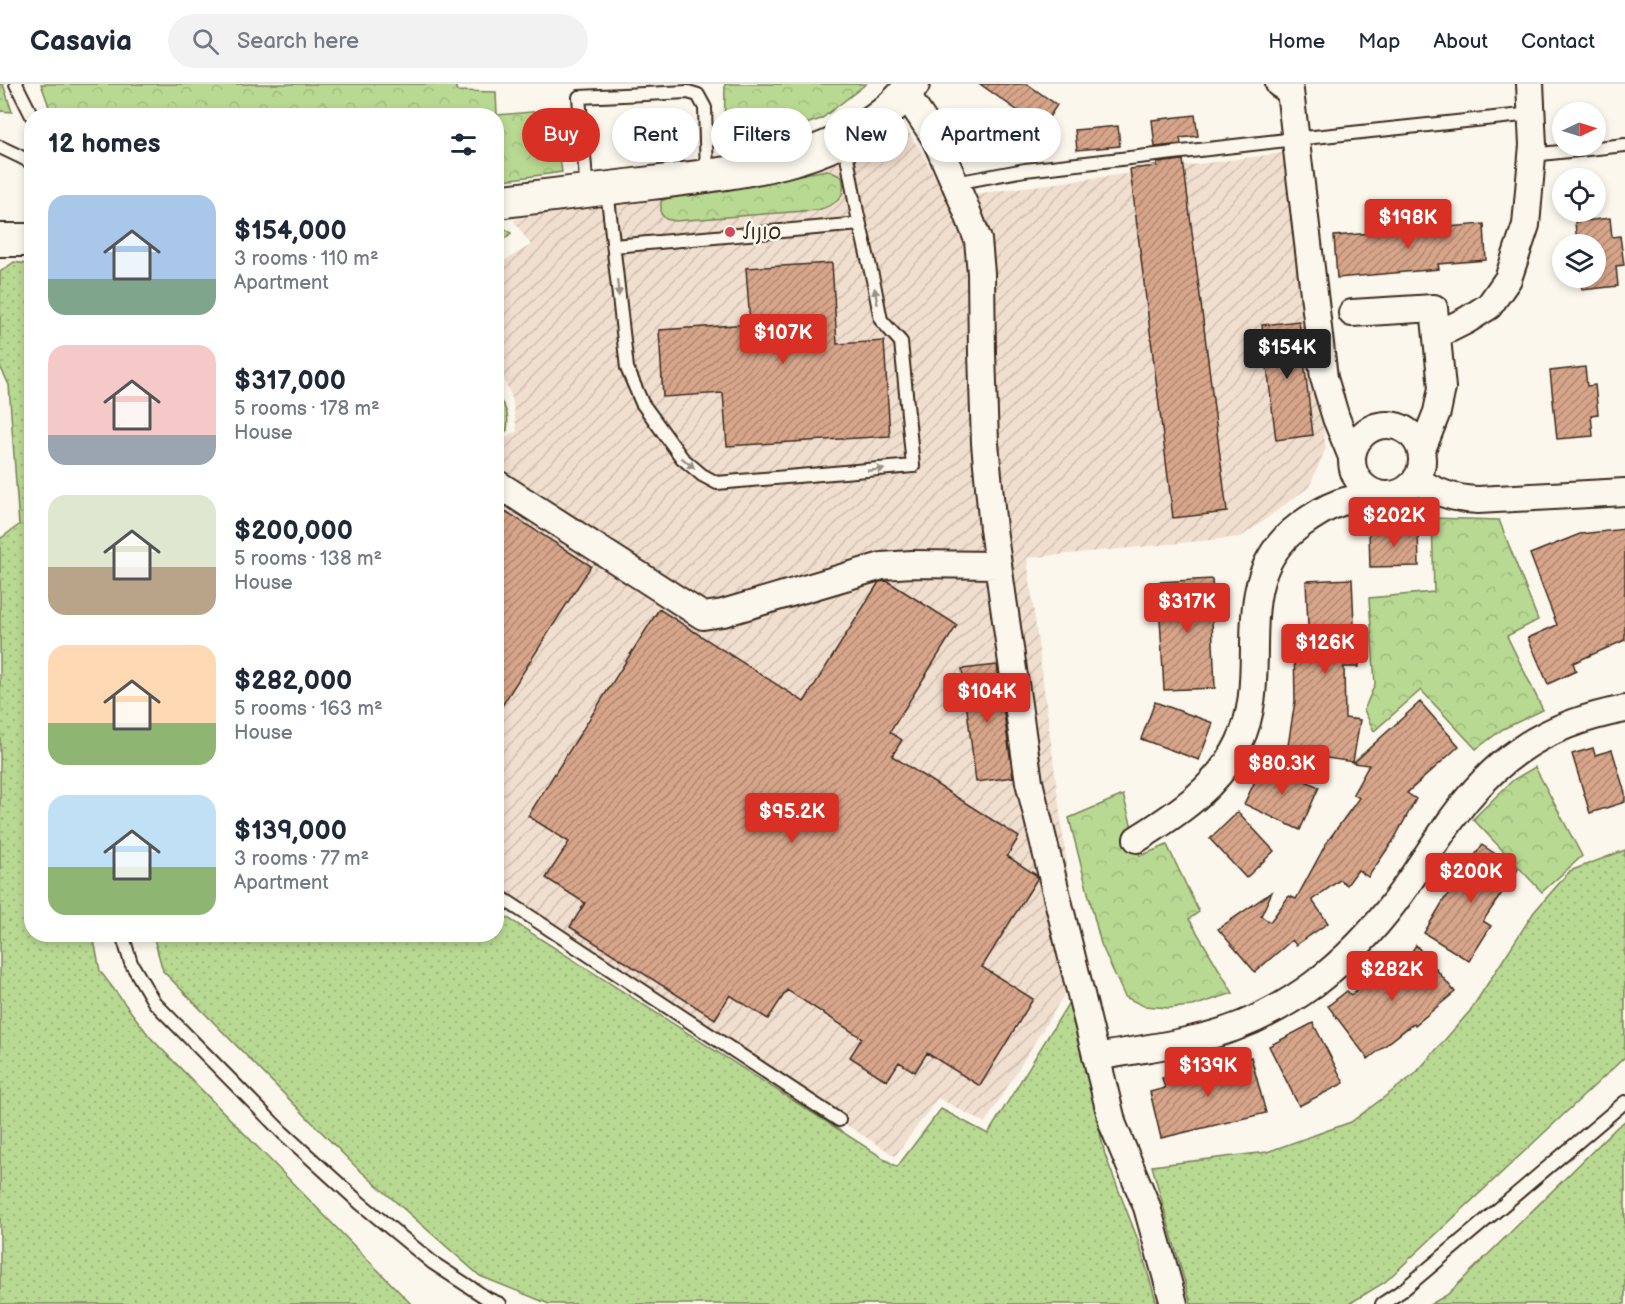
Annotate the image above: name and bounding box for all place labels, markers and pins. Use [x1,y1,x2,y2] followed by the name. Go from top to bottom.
[1366,199,1450,250] pin: $198K
[742,220,781,245] place label: סונול
[723,225,737,239] marker: סונול
[741,314,825,365] pin: $107K
[1245,329,1329,380] pin: $154K
[1352,497,1436,548] pin: $202K
[1145,583,1229,634] pin: $317K
[1283,624,1367,675] pin: $126K
[945,673,1029,724] pin: $104K
[1233,745,1331,796] pin: $80.3K
[743,793,841,844] pin: $95.2K
[1429,853,1513,904] pin: $200K
[1350,951,1434,1002] pin: $282K
[1166,1047,1250,1098] pin: $139K

